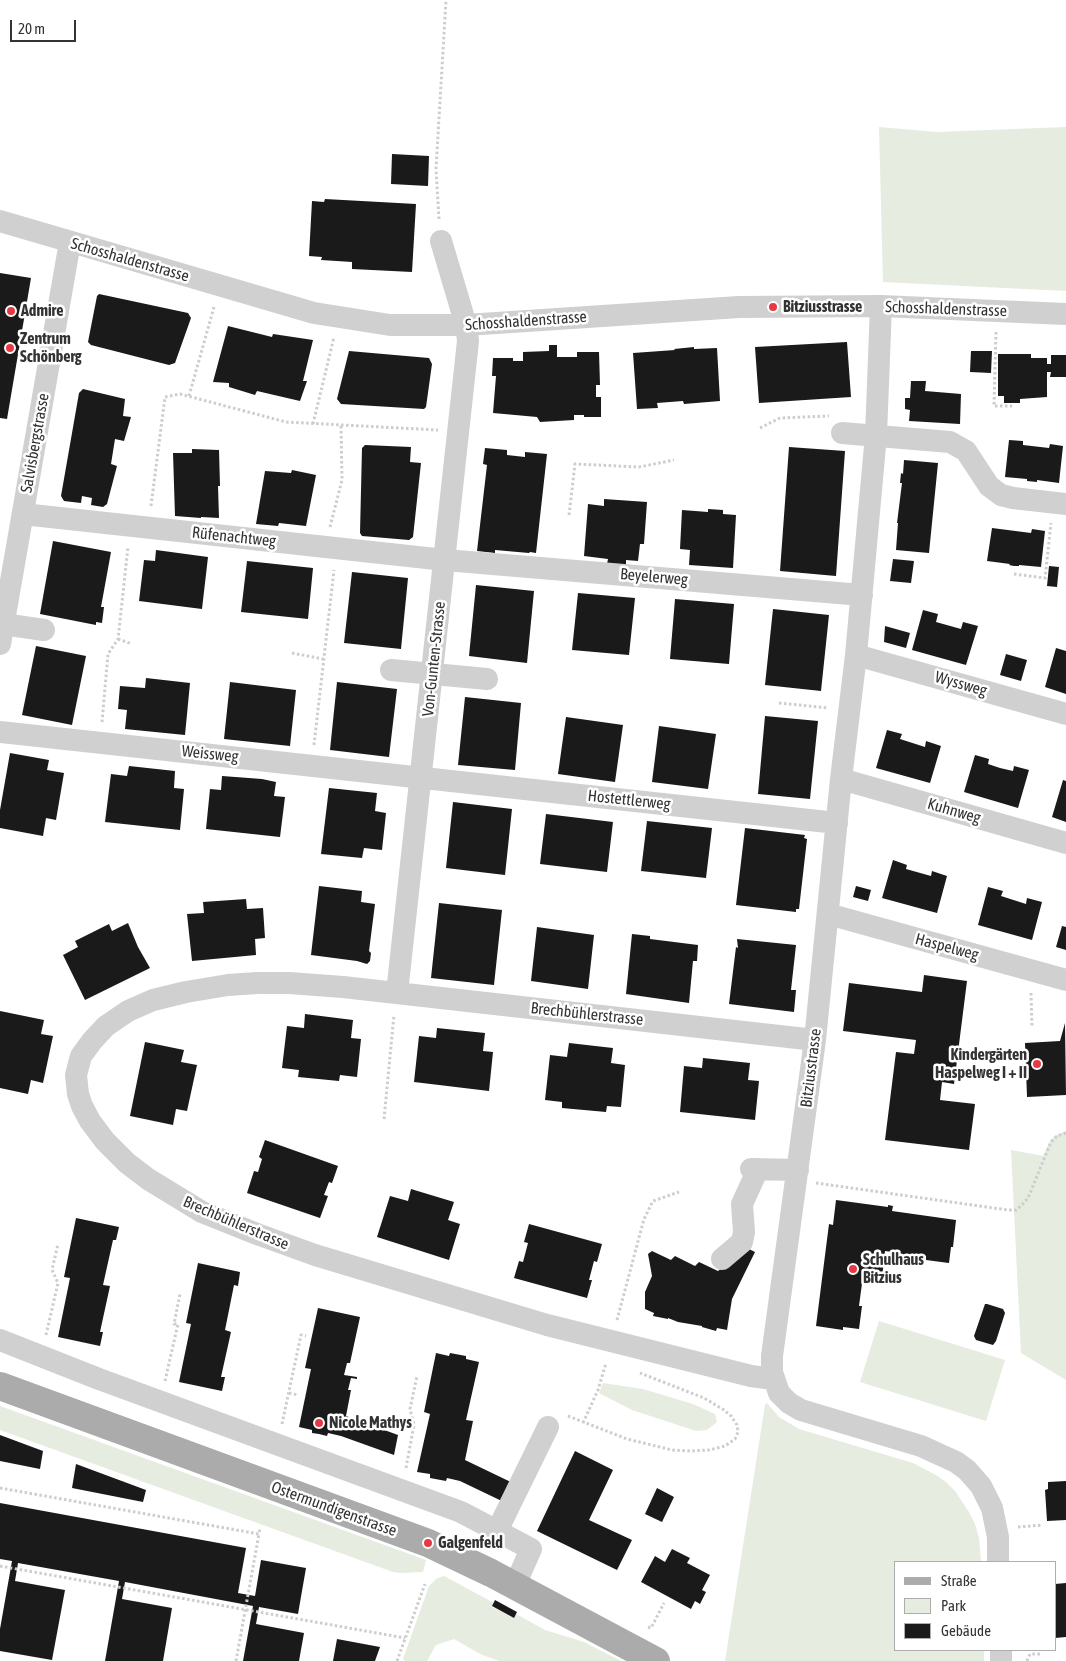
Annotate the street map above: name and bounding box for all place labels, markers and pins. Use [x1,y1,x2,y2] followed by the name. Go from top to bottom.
[783,297,862,317] place label: Bitziusstrasse
[21,301,64,321] place label: Admire
[767,301,779,313] marker: Bitziusstrasse
[5,305,17,317] marker: Admire
[20,329,82,367] place label: Zentrum Schönberg
[4,342,16,354] marker: Zentrum Schönberg
[935,1045,1027,1083] place label: Kindergärten Haspelweg I + II
[1031,1058,1043,1070] marker: Kindergärten Haspelweg I + II
[863,1250,924,1288] place label: Schulhaus Bitzius
[847,1263,859,1275] marker: Schulhaus Bitzius
[329,1413,412,1433] place label: Nicole Mathys
[313,1417,325,1429] marker: Nicole Mathys
[438,1533,503,1553] place label: Galgenfeld
[422,1537,434,1549] marker: Galgenfeld

